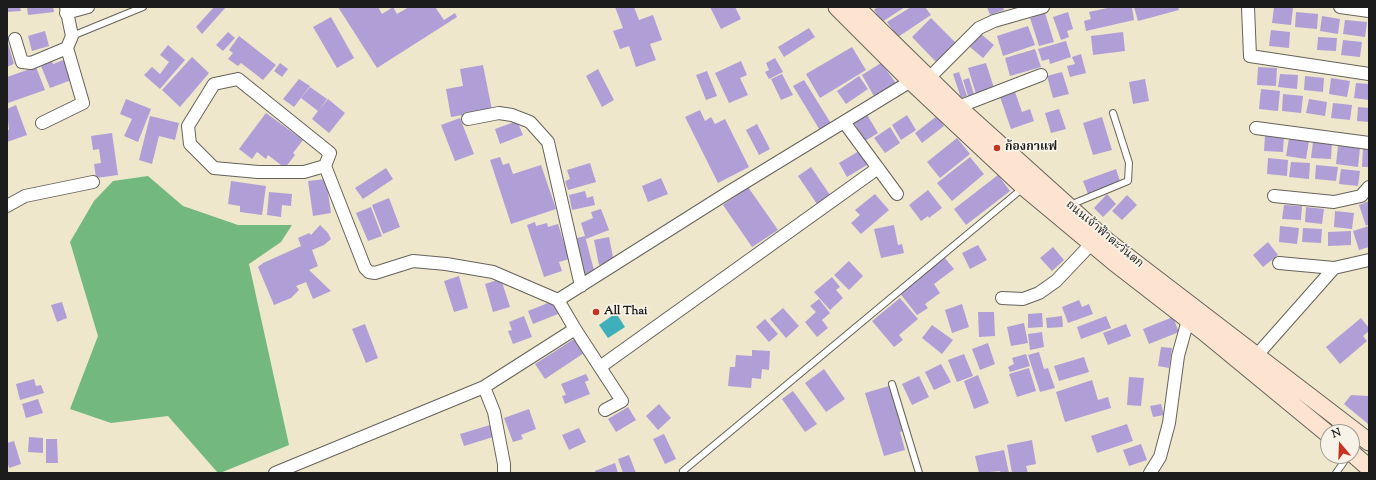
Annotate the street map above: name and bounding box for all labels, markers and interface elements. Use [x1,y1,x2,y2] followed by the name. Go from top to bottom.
[1005,141,1057,155] place label: ก้องกาแฟ
[992,143,1002,153] marker: ก้องกาแฟ
[1062,198,1146,272] street label: ถนนเจ้าฟ้าตะวันตก
[604,305,647,319] place label: All Thai
[591,307,601,317] marker: All Thai
[1320,424,1360,464] north arrow
[1330,425,1343,443] text: N

